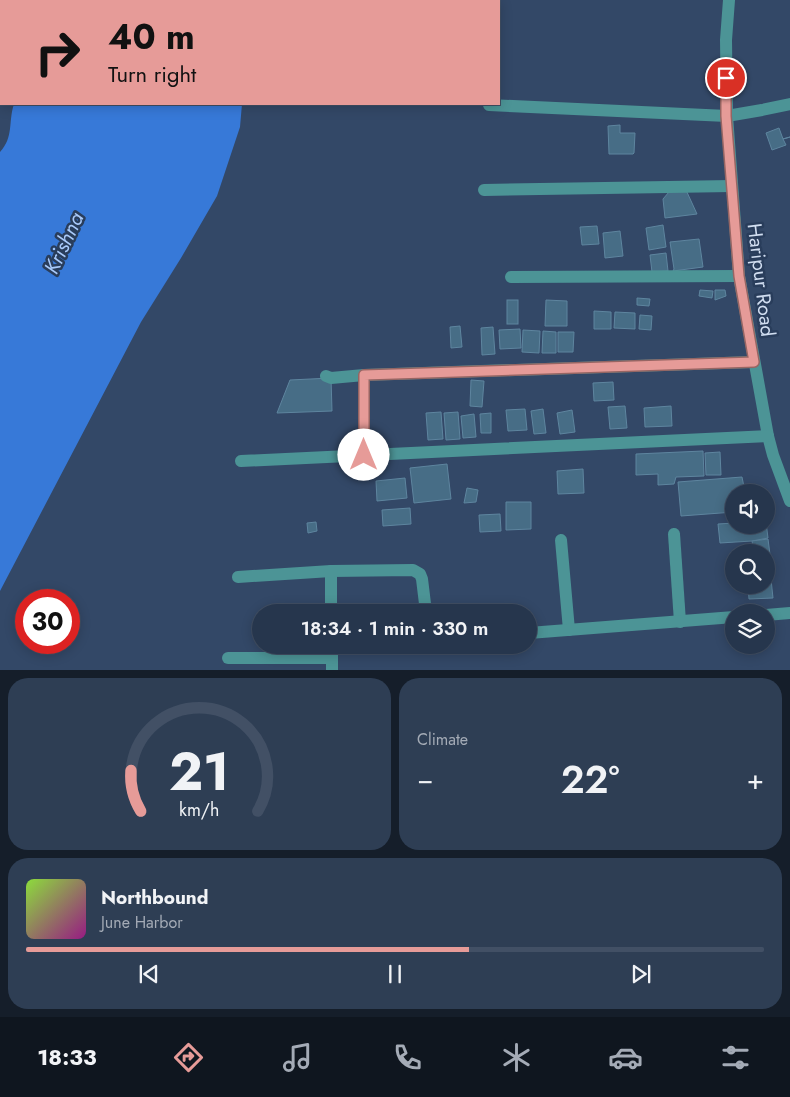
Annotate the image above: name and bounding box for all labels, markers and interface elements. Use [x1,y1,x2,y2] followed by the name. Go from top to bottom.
[108,12,195,62] text: 40 m
[25,20,90,85] icon: right
[705,57,747,99] pin
[108,58,196,90] text: Turn right
[712,64,740,92] icon: arrive
[37,207,91,279] water label: Krishna
[740,222,782,338] street label: Haripur Road
[337,428,389,480] position arrow
[725,484,775,654] map controls
[725,484,775,534] button: sound
[725,544,775,594] button: search
[15,589,80,654] speed limit sign: 30
[725,604,775,654] button: layers
[301,615,488,642] text: 18:34 · 1 min · 330 m
[417,728,468,751] text: Climate
[169,734,230,810] text: 21
[561,752,620,807] text: 22°
[417,759,434,800] text: −
[747,759,764,800] text: +
[179,797,220,823] text: km/h
[101,884,208,911] text: Northbound
[101,911,183,934] text: June Harbor
[135,960,163,988] icon: previous
[381,960,409,988] icon: pause
[627,960,655,988] icon: next
[171,1040,206,1075] icon: directions
[280,1040,315,1075] icon: music
[390,1040,425,1075] icon: phone
[499,1040,534,1075] icon: climate
[608,1040,643,1075] icon: car
[718,1040,753,1075] icon: filters
[37,1041,97,1073] text: 18:33

